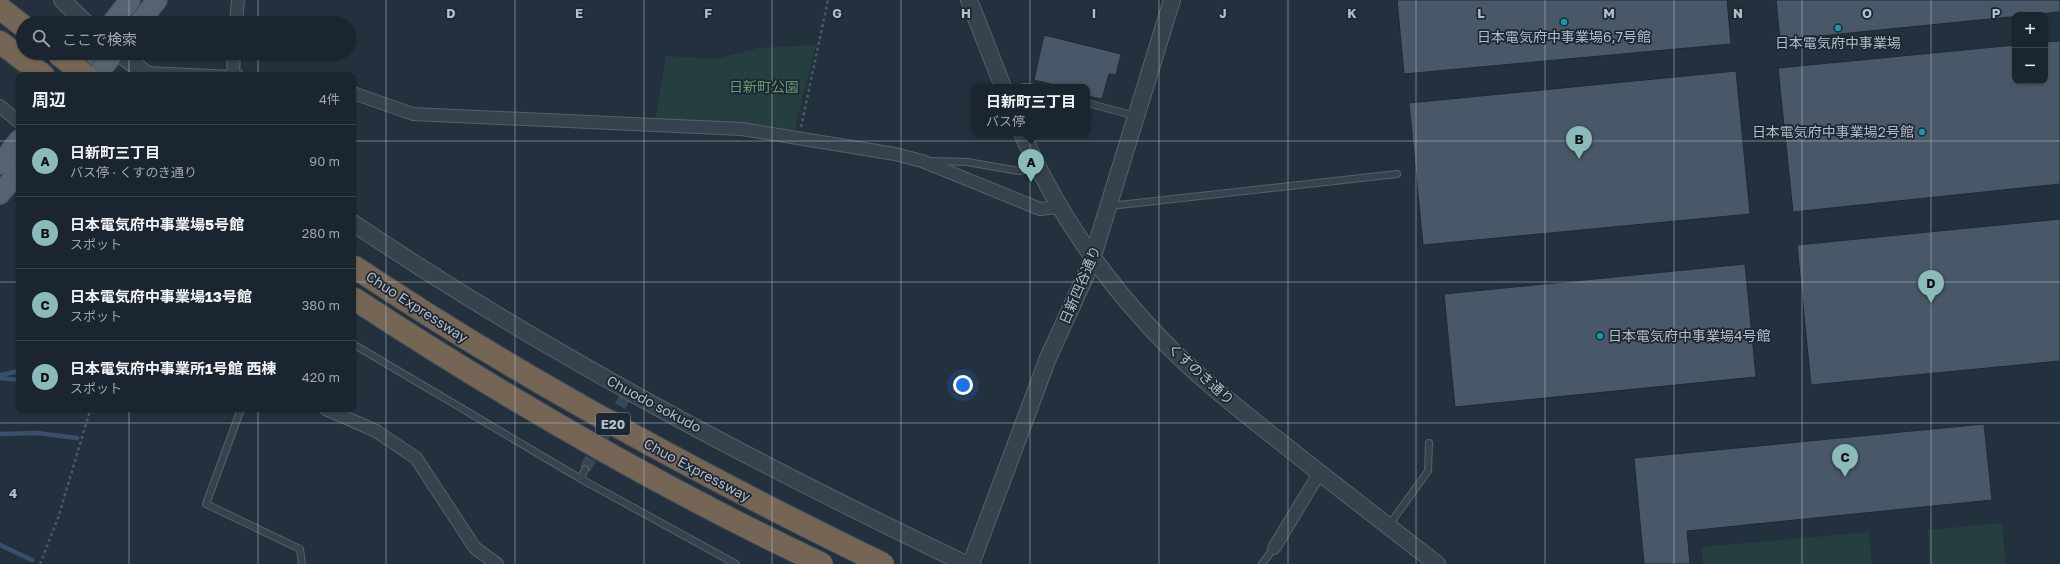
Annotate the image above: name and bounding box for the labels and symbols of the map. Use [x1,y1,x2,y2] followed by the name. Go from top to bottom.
[446,5,456,21] text: D
[575,5,583,21] text: E
[704,5,712,21] text: F
[832,5,842,21] text: G
[961,5,971,21] text: H
[1092,5,1096,21] text: I
[1219,5,1227,21] text: J
[1347,5,1357,21] text: K
[1477,5,1485,21] text: L
[1603,5,1615,21] text: M
[1733,5,1743,21] text: N
[1862,5,1872,21] text: O
[1992,5,2001,21] text: P
[1559,17,1569,27] marker: 日本電気府中事業場6,7号館
[1833,23,1843,33] marker: 日本電気府中事業場
[1477,28,1651,45] place label: 日本電気府中事業場6,7号館
[1775,34,1901,51] place label: 日本電気府中事業場
[729,78,799,95] park label: 日新町公園
[1752,123,1914,140] place label: 日本電気府中事業場2号館
[1566,126,1592,159] pin: B
[1917,127,1927,137] marker: 日本電気府中事業場2号館
[1018,149,1044,182] pin: A
[1055,243,1104,327] street label: 日新四谷通り
[363,267,472,346] street label: Chuo Expressway
[1918,270,1944,303] pin: D
[1608,327,1771,344] place label: 日本電気府中事業場4号館
[1595,331,1605,341] marker: 日本電気府中事業場4号館
[1165,339,1238,408] street label: くすのき通り
[604,371,704,436] street label: Chuodo sokudo
[953,375,973,395] your location
[596,413,630,435] road number: E20
[641,434,754,505] street label: Chuo Expressway
[1832,444,1858,477] pin: C
[9,485,17,501] text: 4

